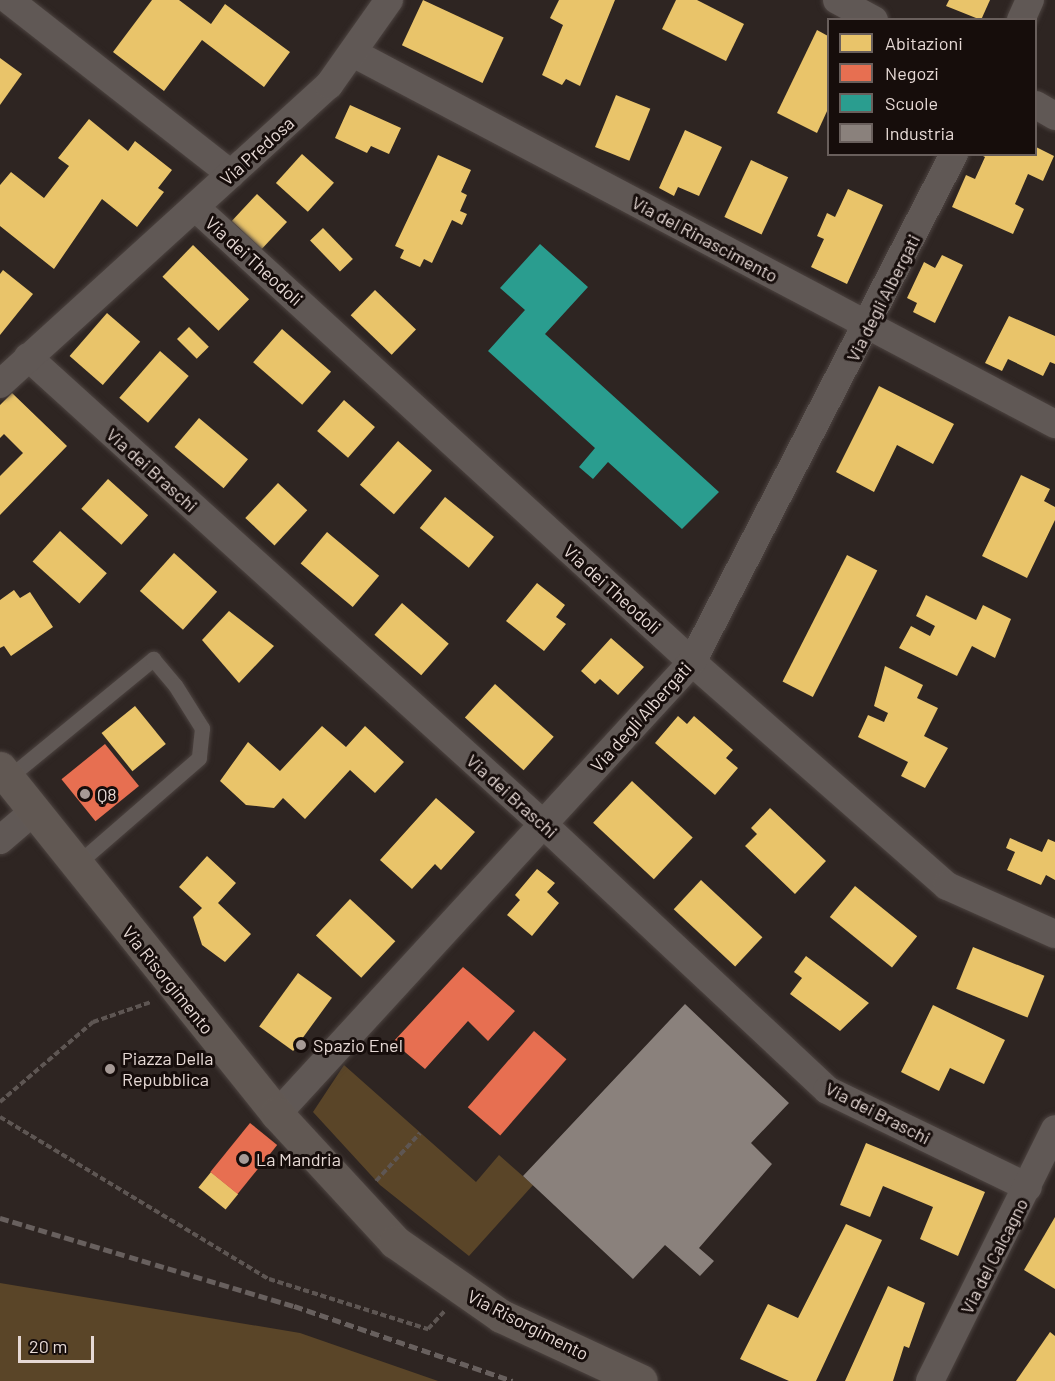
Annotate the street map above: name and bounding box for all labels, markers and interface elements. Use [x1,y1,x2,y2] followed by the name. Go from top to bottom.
[827,18,1037,156] legend
[885,32,963,54] text: Abitazioni
[885,62,939,84] text: Negozi
[885,92,938,114] text: Scuole
[216,112,298,190] street label: Via Predosa
[885,122,954,144] text: Industria
[628,191,782,287] street label: Via del Rinascimento
[201,212,307,310] street label: Via dei Theodoli
[842,231,924,365] street label: Via degli Albergati
[102,424,202,516] street label: Via dei Braschi
[559,540,665,638] street label: Via dei Theodoli
[586,658,696,776] street label: Via degli Albergati
[462,750,562,842] street label: Via dei Braschi
[97,783,117,805] place label: Q8
[78,787,92,801] marker: Q8
[118,922,218,1038] street label: Via Risorgimento
[313,1034,403,1056] place label: Spazio Enel
[294,1038,308,1052] marker: Spazio Enel
[122,1048,213,1090] place label: Piazza Della Repubblica
[103,1062,117,1076] marker: Piazza Della Repubblica
[822,1077,934,1149] street label: Via dei Braschi
[256,1148,341,1170] place label: La Mandria
[237,1152,251,1166] marker: La Mandria
[956,1195,1032,1317] street label: Via del Calcagno
[464,1285,592,1365] street label: Via Risorgimento
[21,1324,98,1362] scale bar
[29,1335,67,1357] text: 20 m

